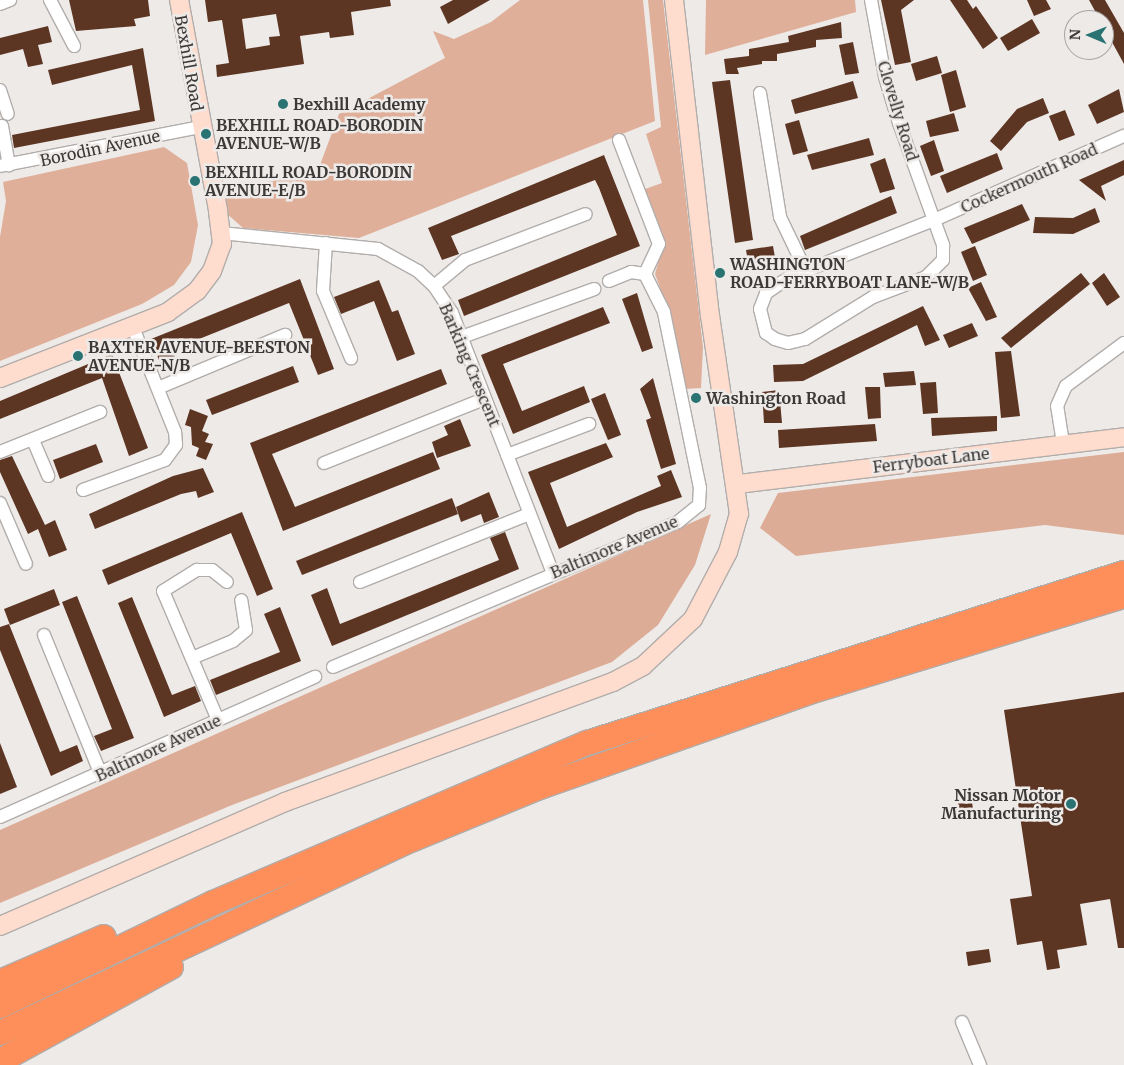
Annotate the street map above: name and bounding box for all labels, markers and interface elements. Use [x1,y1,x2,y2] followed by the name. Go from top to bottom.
[1064,10,1114,60] north arrow
[171,13,207,113] street label: Bexhill Road
[1066,29,1084,40] text: N
[874,59,922,163] street label: Clovelly Road
[293,94,425,114] place label: Bexhill Academy
[277,98,289,110] marker: Bexhill Academy
[216,115,423,153] place label: BEXHILL ROAD-BORODIN AVENUE-W/B
[38,126,162,170] street label: Borodin Avenue
[200,128,212,140] marker: BEXHILL ROAD-BORODIN AVENUE-W/B
[958,139,1100,217] street label: Cockermouth Road
[205,162,412,200] place label: BEXHILL ROAD-BORODIN AVENUE-E/B
[189,175,201,187] marker: BEXHILL ROAD-BORODIN AVENUE-E/B
[730,254,969,292] place label: WASHINGTON ROAD-FERRYBOAT LANE-W/B
[714,267,726,279] marker: WASHINGTON ROAD-FERRYBOAT LANE-W/B
[435,300,505,430] street label: Barking Crescent
[88,337,310,375] place label: BAXTER AVENUE-BEESTON AVENUE-N/B
[72,350,84,362] marker: BAXTER AVENUE-BEESTON AVENUE-N/B
[706,388,846,408] place label: Washington Road
[690,392,702,404] marker: Washington Road
[872,443,990,477] street label: Ferryboat Lane
[548,512,680,582] street label: Baltimore Avenue
[92,710,224,786] street label: Baltimore Avenue
[941,785,1061,823] place label: Nissan Motor Manufacturing
[1065,798,1077,810] marker: Nissan Motor Manufacturing

